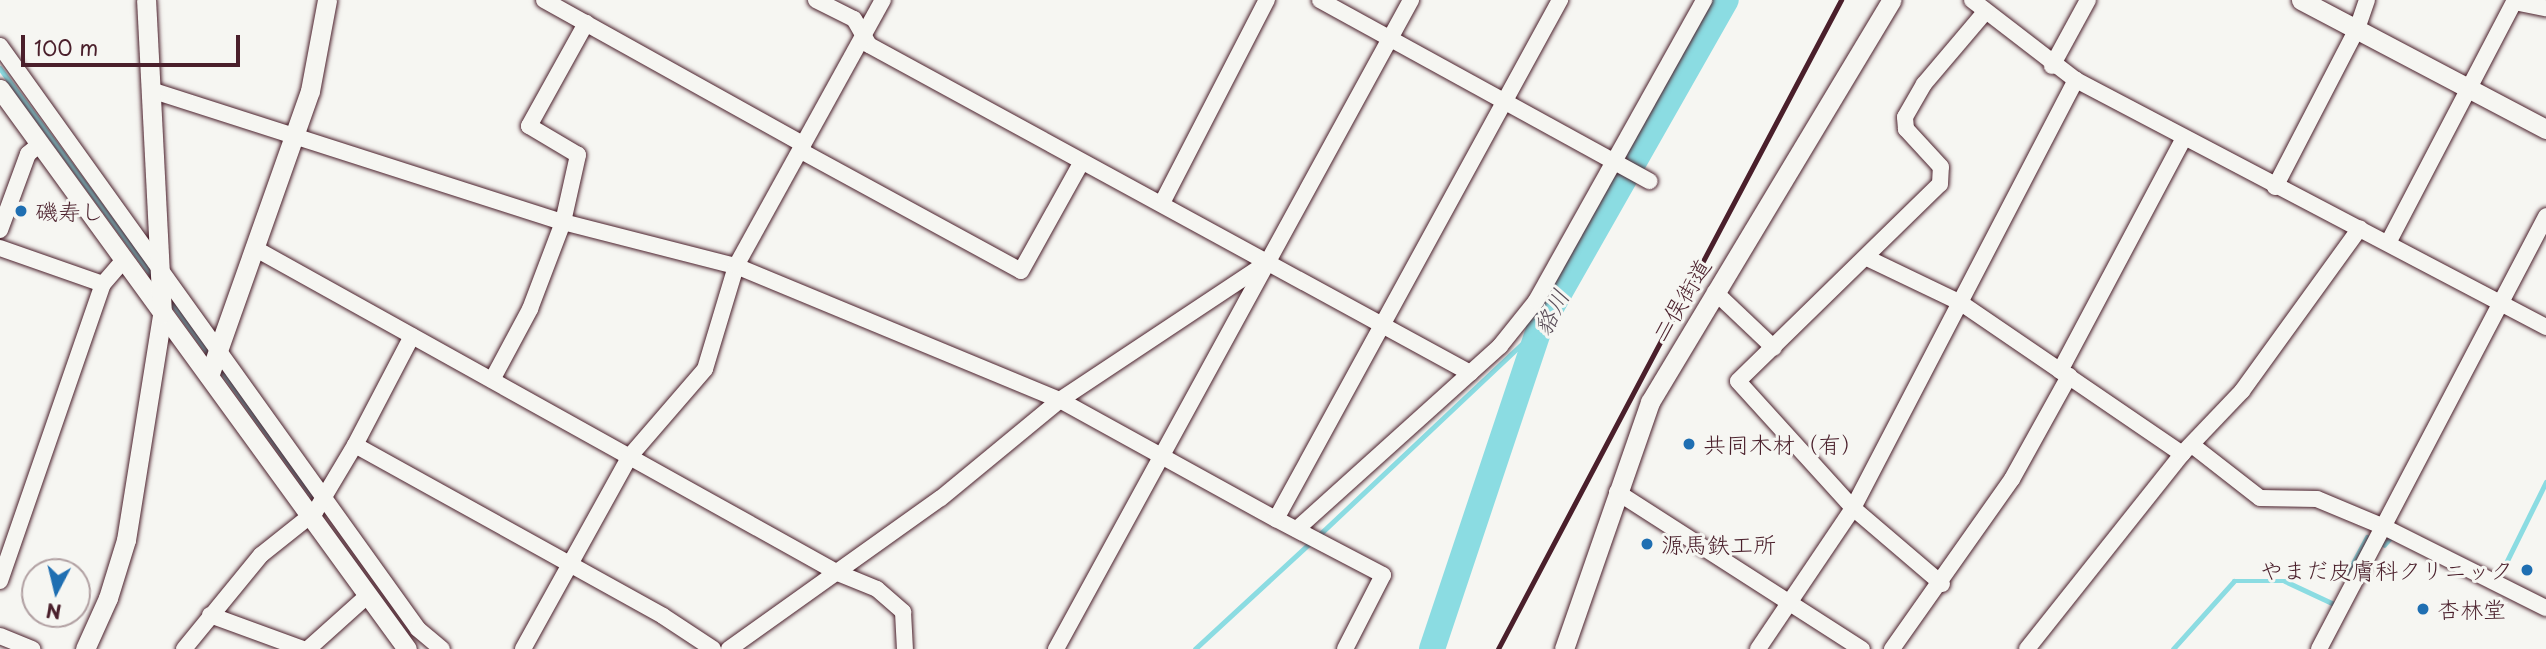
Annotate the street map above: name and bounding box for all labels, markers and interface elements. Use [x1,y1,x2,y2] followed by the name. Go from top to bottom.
[24,21,243,65] scale bar
[34,31,98,63] text: 100 m
[35,197,104,225] place label: 磯寿し
[13,203,29,219] marker: 磯寿し
[1645,253,1717,347] street label: 二俣街道
[1527,284,1575,340] water label: 貉川
[1703,430,1864,458] place label: 共同木材（有）
[1681,436,1697,452] marker: 共同木材（有）
[1661,530,1776,558] place label: 源馬鉄工所
[1639,536,1655,552] marker: 源馬鉄工所
[2260,556,2513,584] place label: やまだ皮膚科クリニック
[21,558,91,628] north arrow
[2519,562,2535,578] marker: やまだ皮膚科クリニック
[2437,595,2506,623] place label: 杏林堂
[45,597,63,627] text: N
[2415,601,2431,617] marker: 杏林堂

